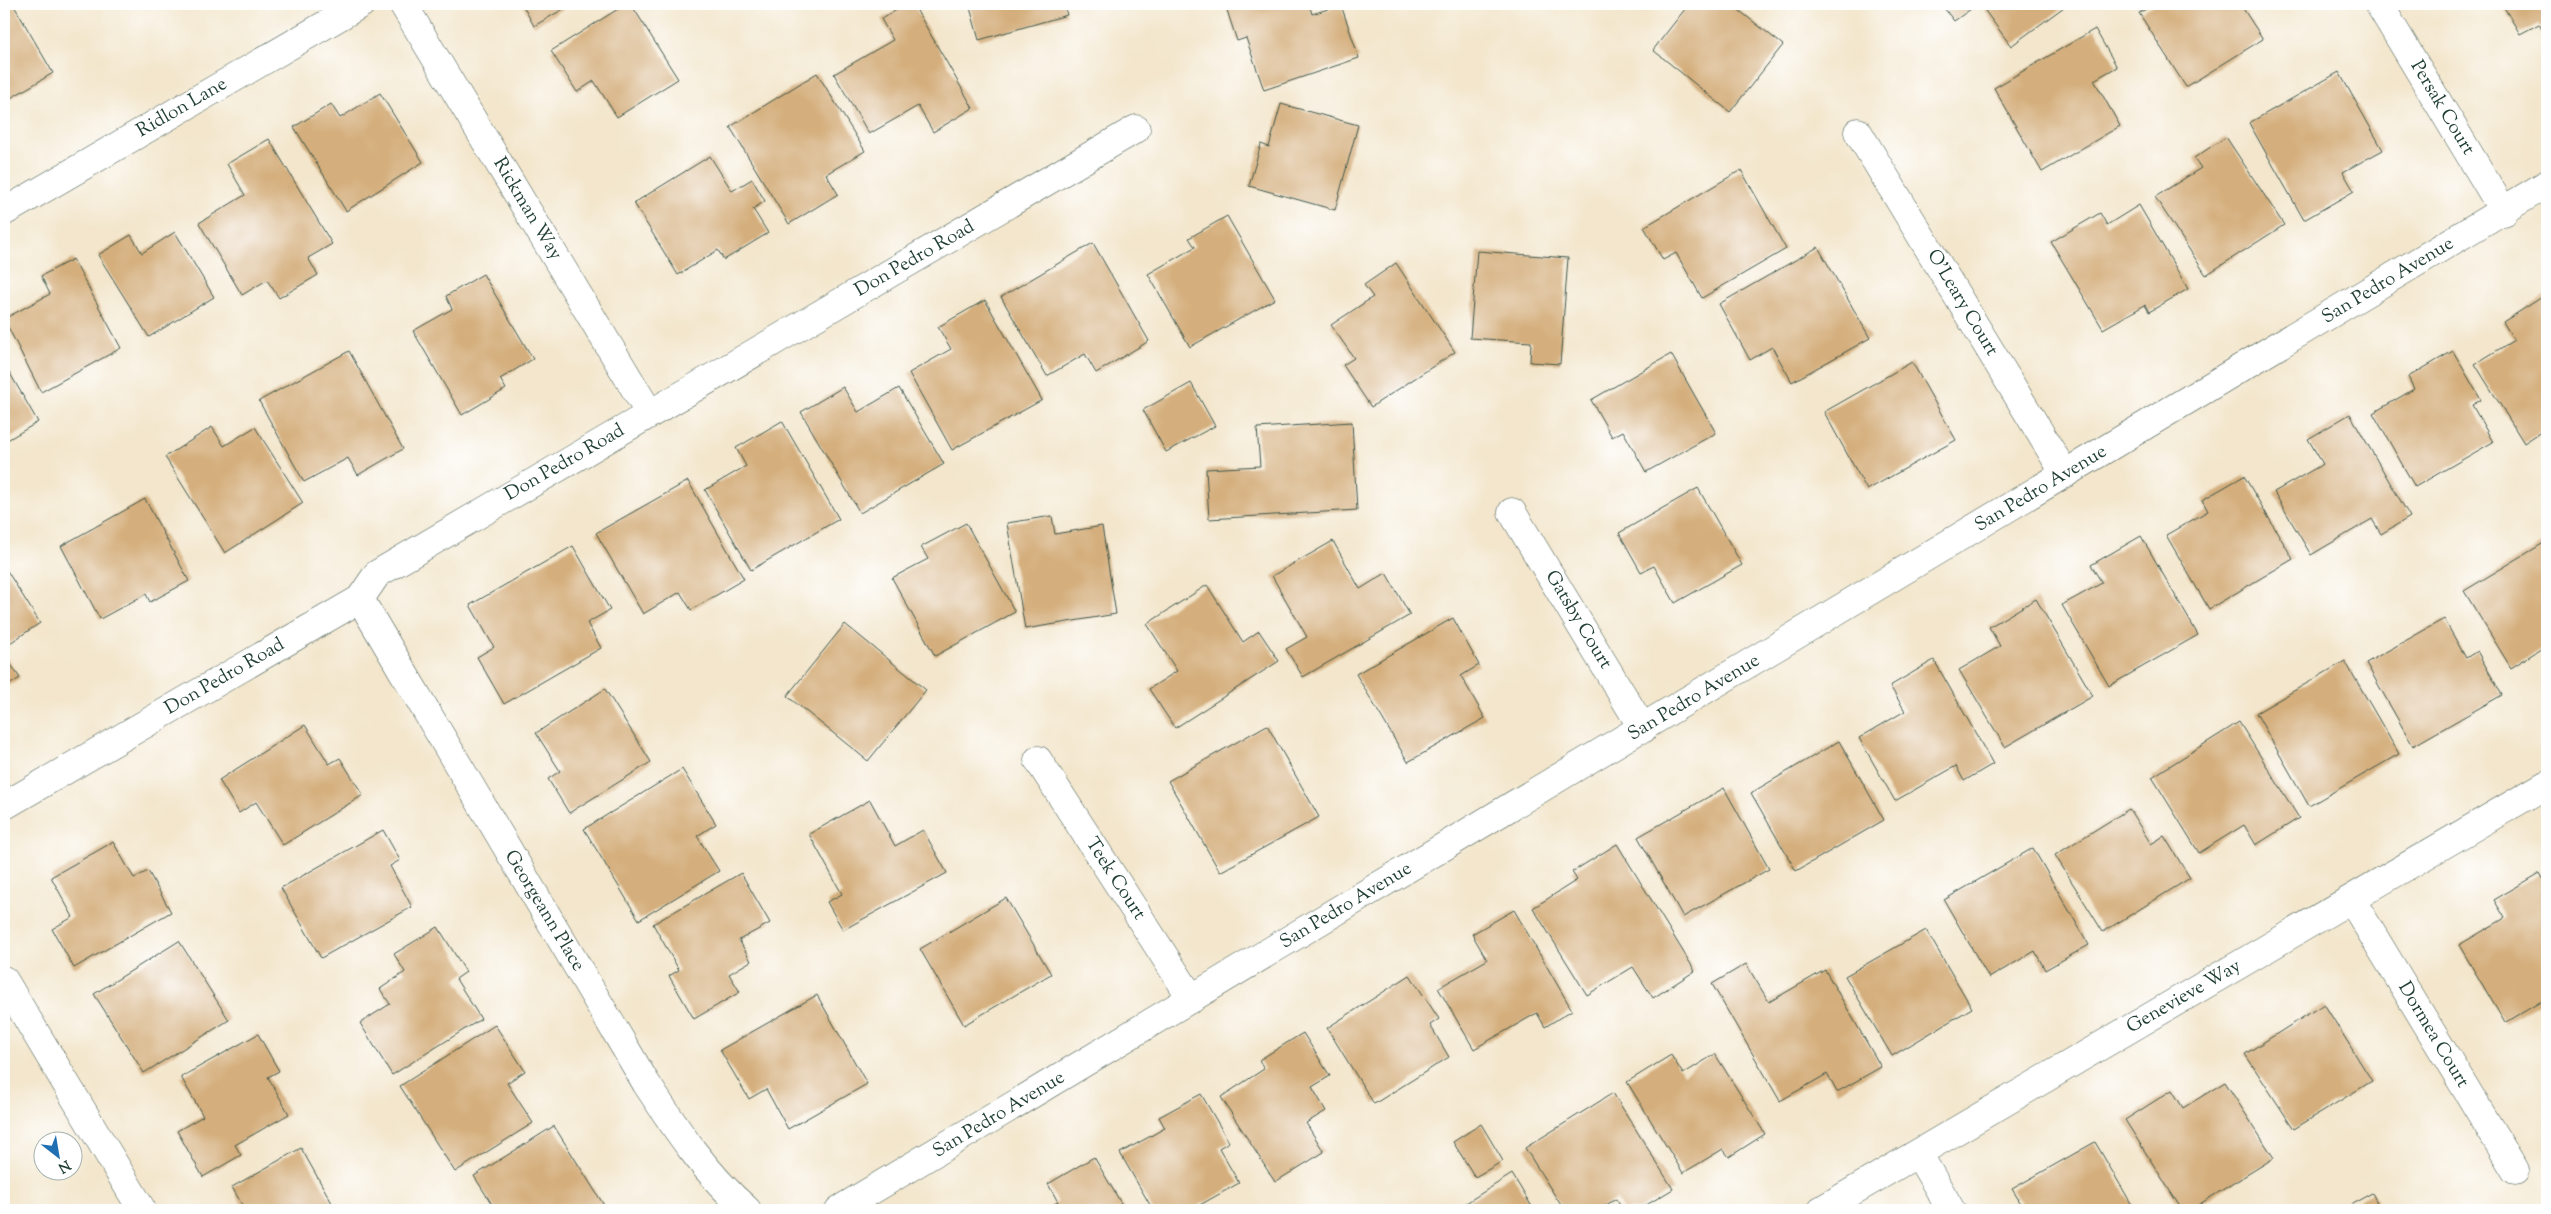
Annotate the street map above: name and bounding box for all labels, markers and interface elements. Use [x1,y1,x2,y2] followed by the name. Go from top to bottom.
[2403,56,2481,161] street label: Persak Court
[132,71,232,145] street label: Ridlon Lane
[486,153,569,266] street label: Rickman Way
[850,214,980,304] street label: Don Pedro Road
[2317,231,2459,331] street label: San Pedro Avenue
[1919,244,2005,362] street label: O'Leary Court
[500,418,630,508] street label: Don Pedro Road
[1970,439,2112,539] street label: San Pedro Avenue
[1538,565,1618,675] street label: Gatsby Court
[160,632,290,722] street label: Don Pedro Road
[1623,648,1765,748] street label: San Pedro Avenue
[1078,832,1152,926] street label: Teek Court
[497,845,591,977] street label: Georgeann Place
[1275,856,1417,956] street label: San Pedro Avenue
[2122,953,2247,1041] street label: Genevieve Way
[2391,977,2476,1094] street label: Dormea Court
[928,1065,1070,1165] street label: San Pedro Avenue
[32,1132,82,1182] north arrow
[54,1154,74,1177] text: N

